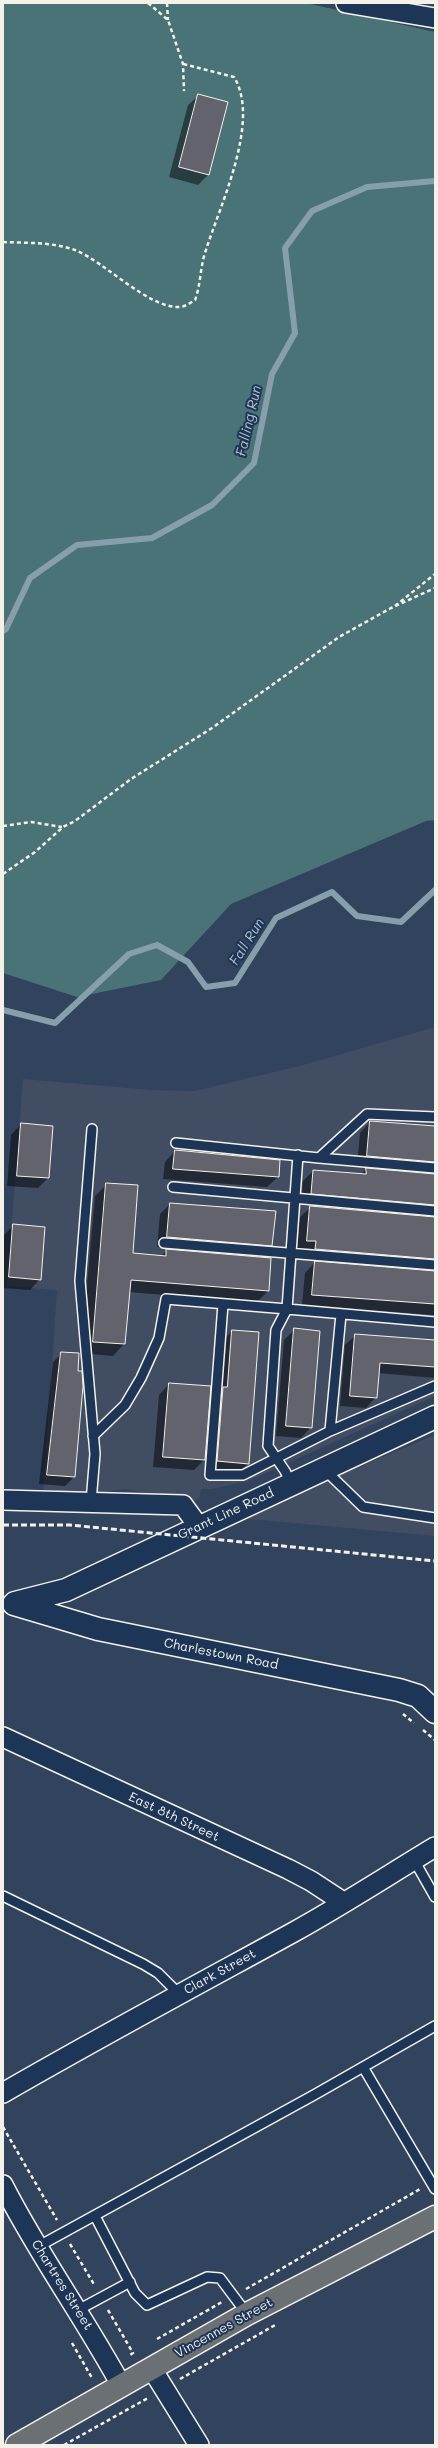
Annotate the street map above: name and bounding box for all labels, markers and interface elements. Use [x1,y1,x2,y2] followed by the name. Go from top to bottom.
[233,384,265,458] water label: Falling Run
[226,915,268,969] water label: Fall Run
[176,1485,276,1543] street label: Grant Line Road
[163,1635,279,1673] street label: Charlestown Road
[126,1789,222,1845] street label: East 8th Street
[181,1946,259,1998] street label: Clark Street
[28,2237,96,2333] street label: Chartres Street
[172,2295,276,2361] street label: Vincennes Street

